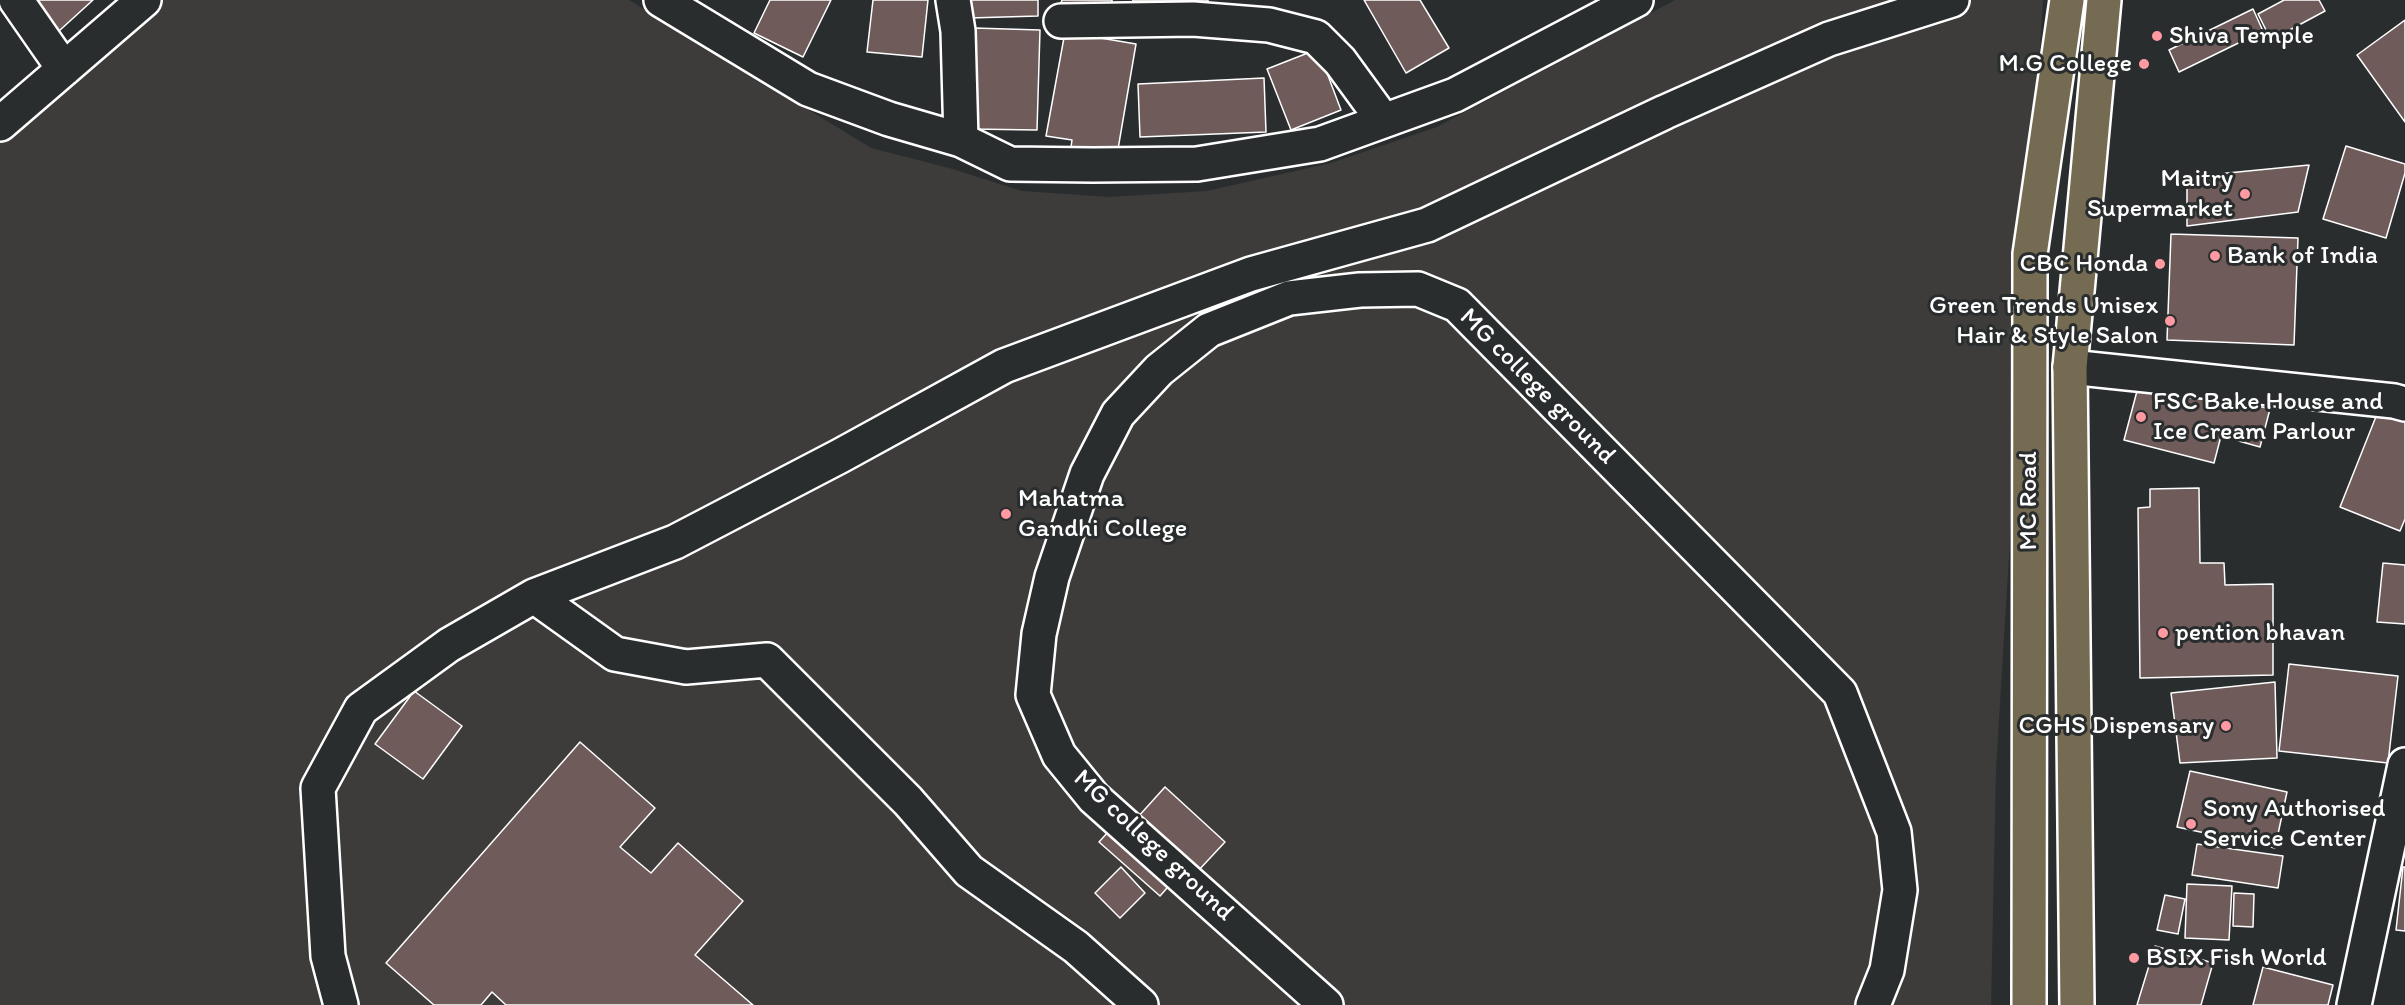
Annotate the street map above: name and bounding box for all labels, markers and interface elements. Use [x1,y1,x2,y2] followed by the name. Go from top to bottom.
[2169,20,2314,52] place label: Shiva Temple
[2150,29,2164,43] marker: Shiva Temple
[1998,48,2132,80] place label: M.G College
[2137,57,2151,71] marker: M.G College
[2087,163,2233,224] place label: Maitry Supermarket
[2238,187,2252,201] marker: Maitry Supermarket
[2227,240,2378,272] place label: Bank of India
[2020,248,2148,280] place label: CBC Honda
[2208,249,2222,263] marker: Bank of India
[2153,257,2167,271] marker: CBC Honda
[1929,290,2158,352] place label: Green Trends Unisex Hair & Style Salon
[1452,302,1622,472] street label: MG college ground
[2163,314,2177,328] marker: Green Trends Unisex Hair & Style Salon
[2153,386,2383,448] place label: FSC Bake House and Ice Cream Parlour
[2134,410,2148,424] marker: FSC Bake House and Ice Cream Parlour
[2013,451,2045,551] street label: MC Road
[1018,483,1187,544] place label: Mahatma Gandhi College
[999,507,1013,521] marker: Mahatma Gandhi College
[2175,617,2345,649] place label: pention bhavan
[2156,626,2170,640] marker: pention bhavan
[2018,710,2214,742] place label: CGHS Dispensary
[2219,719,2233,733] marker: CGHS Dispensary
[1066,764,1240,928] street label: MG college ground
[2203,793,2386,855] place label: Sony Authorised Service Center
[2184,817,2198,831] marker: Sony Authorised Service Center
[2146,942,2327,974] place label: BSIX Fish World
[2127,951,2141,965] marker: BSIX Fish World

